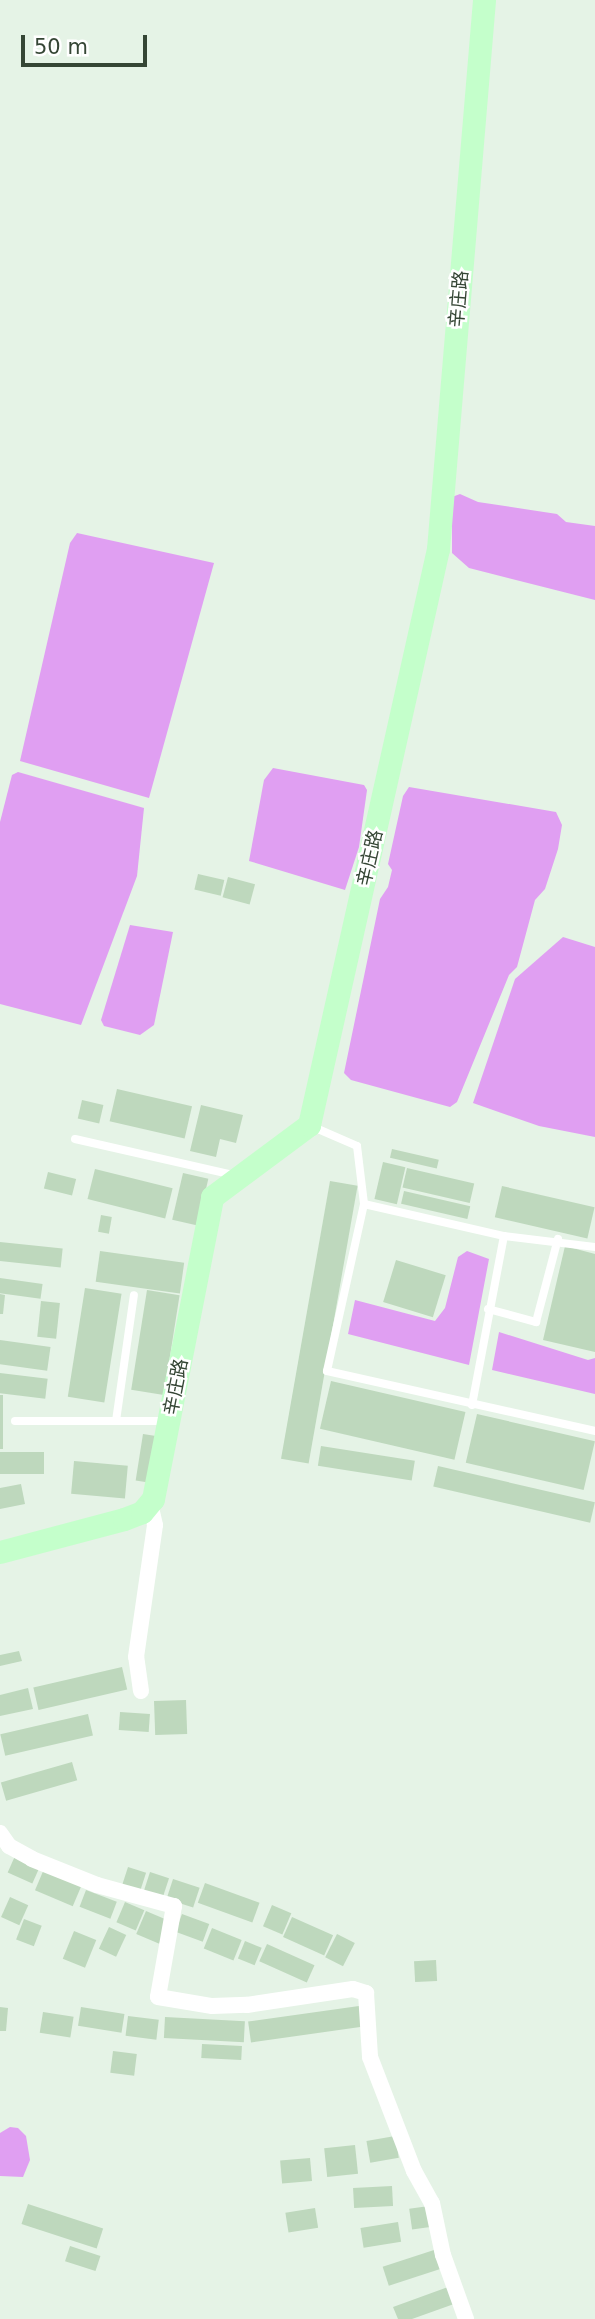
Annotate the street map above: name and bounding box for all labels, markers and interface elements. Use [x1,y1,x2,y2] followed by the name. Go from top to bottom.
[24,21,150,65] scale bar
[34,35,88,59] text: 50 m
[445,270,473,328] street label: 辛庄路
[352,828,388,888] street label: 辛庄路
[159,1357,193,1417] street label: 辛庄路

